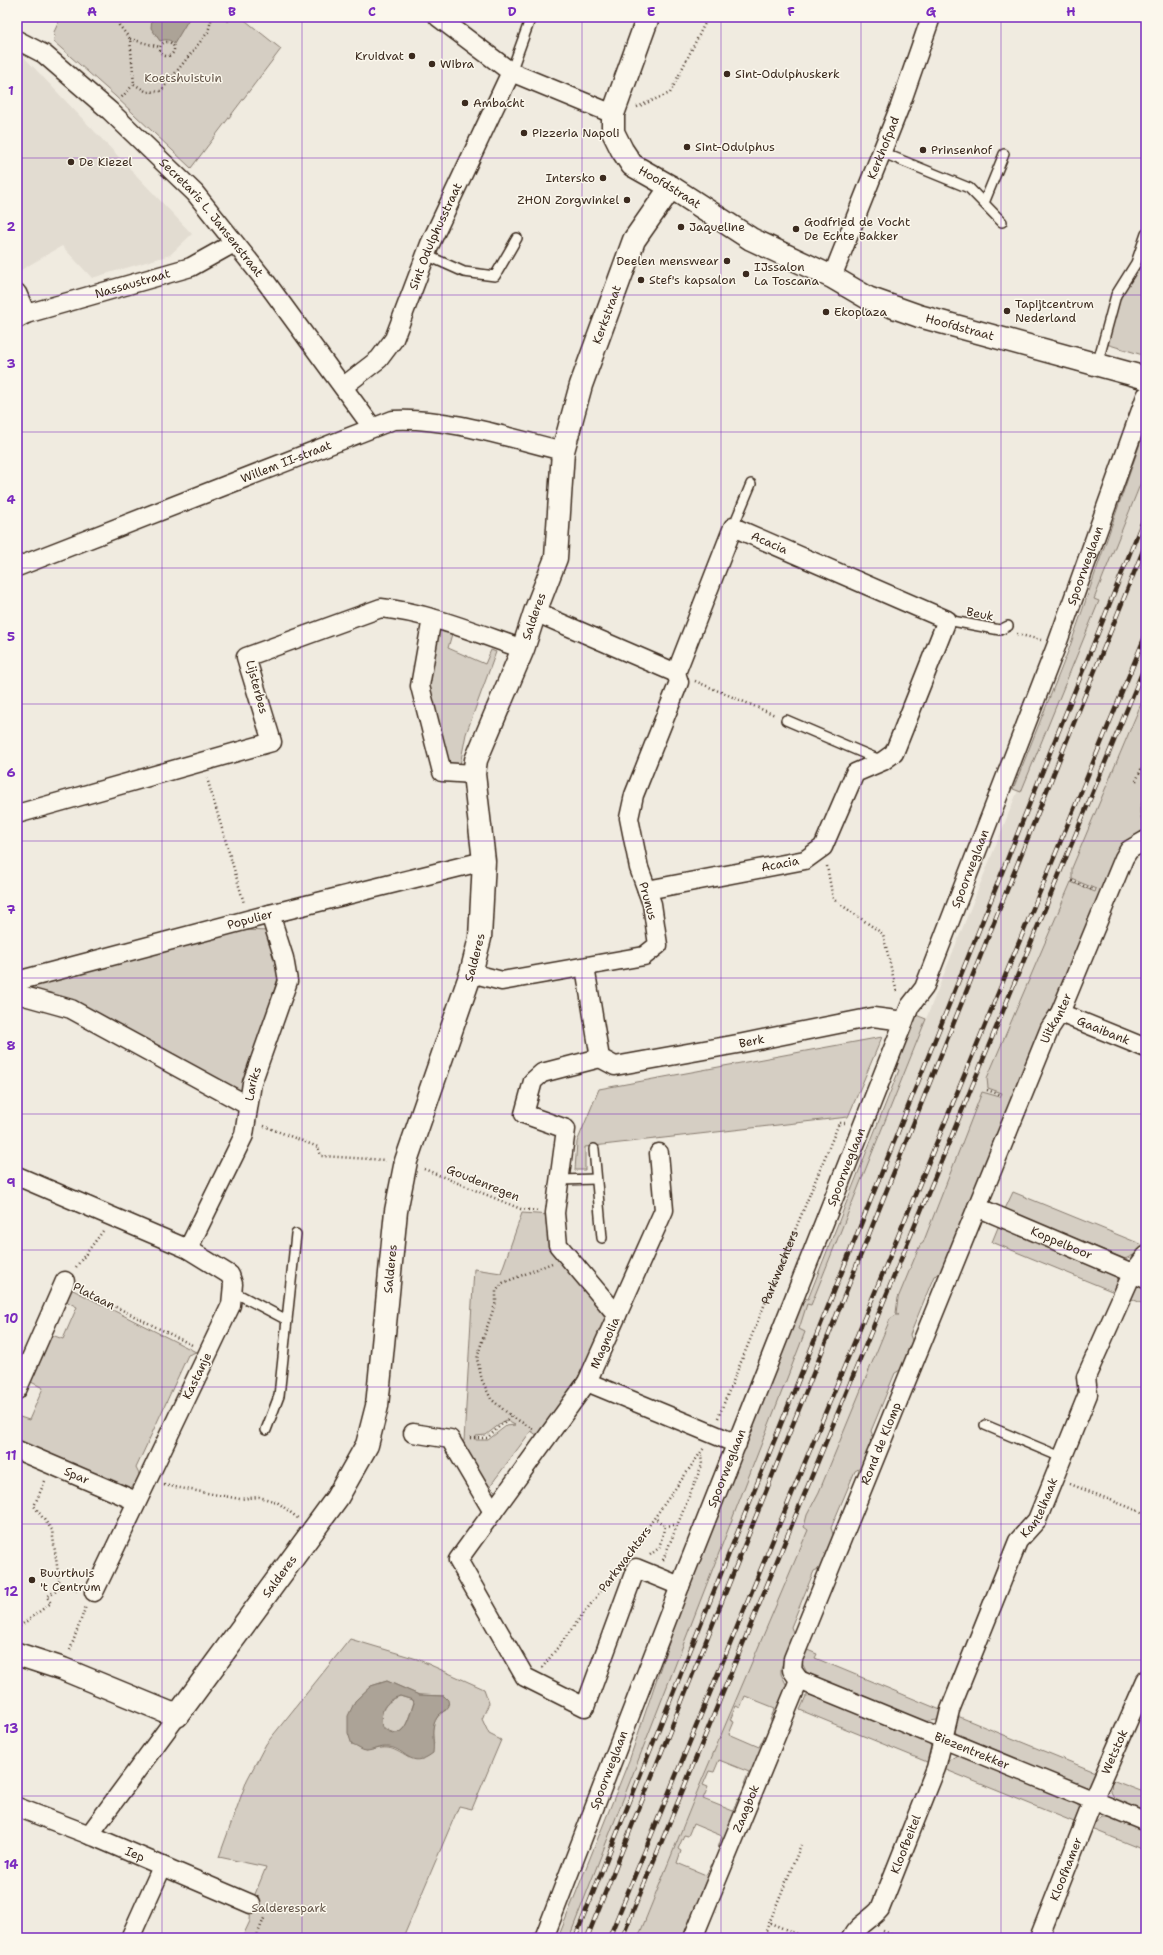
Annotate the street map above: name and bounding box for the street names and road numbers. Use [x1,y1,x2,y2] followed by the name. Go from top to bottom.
[864,114,903,182] street label: Kerkhofpad
[156,155,267,280] street label: Secretaris L. Jansenstraat
[635,162,704,212] street label: Hoofdstraat
[405,180,466,292] street label: Sint Odulphusstraat
[93,265,172,302] street label: Nassaustraat
[589,283,625,346] street label: Kerkstraat
[924,310,996,344] street label: Hoofdstraat
[238,437,334,487] street label: Willem II-straat
[1063,524,1107,608] street label: Spoorweglaan
[749,528,791,558] street label: Acacia
[518,590,550,642] street label: Salderes
[965,604,995,624] street label: Beuk
[242,658,272,716] street label: Lijsterbes
[948,827,993,910] street label: Spoorweglaan
[760,852,801,876] street label: Acacia
[635,880,661,922] street label: Prunus
[225,906,275,933] street label: Populier
[461,933,488,984] street label: Salderes
[1037,990,1075,1046] street label: Uitkanter
[1075,1013,1133,1049] street label: Gaaibank
[738,1031,766,1052] street label: Berk
[241,1064,265,1102] street label: Lariks
[823,1125,869,1209] street label: Spoorweglaan
[444,1161,522,1205] street label: Goudenregen
[1028,1223,1095,1263] street label: Koppelboor
[757,1228,802,1307] street label: Parkwachters
[380,1244,401,1294] street label: Salderes
[70,1279,118,1313] street label: Plataan
[587,1314,624,1371] street label: Magnolia
[179,1350,215,1402] street label: Kastanje
[857,1399,905,1487] street label: Rond de Klomp
[704,1427,749,1510] street label: Spoorweglaan
[62,1463,92,1488] street label: Spar
[1017,1475,1061,1541] street label: Kantelhaak
[595,1523,655,1595] street label: Parkwachters
[259,1552,301,1601] street label: Salderes
[1098,1727,1131,1777] street label: Wetstok
[586,1728,631,1812] street label: Spoorweglaan
[932,1728,1012,1773] street label: Biezentrekker
[729,1782,763,1835] street label: Zaagbok
[887,1812,925,1876] street label: Kloofbeitel
[1046,1835,1086,1903] street label: Kloofhamer
[123,1843,147,1865] street label: Iep

